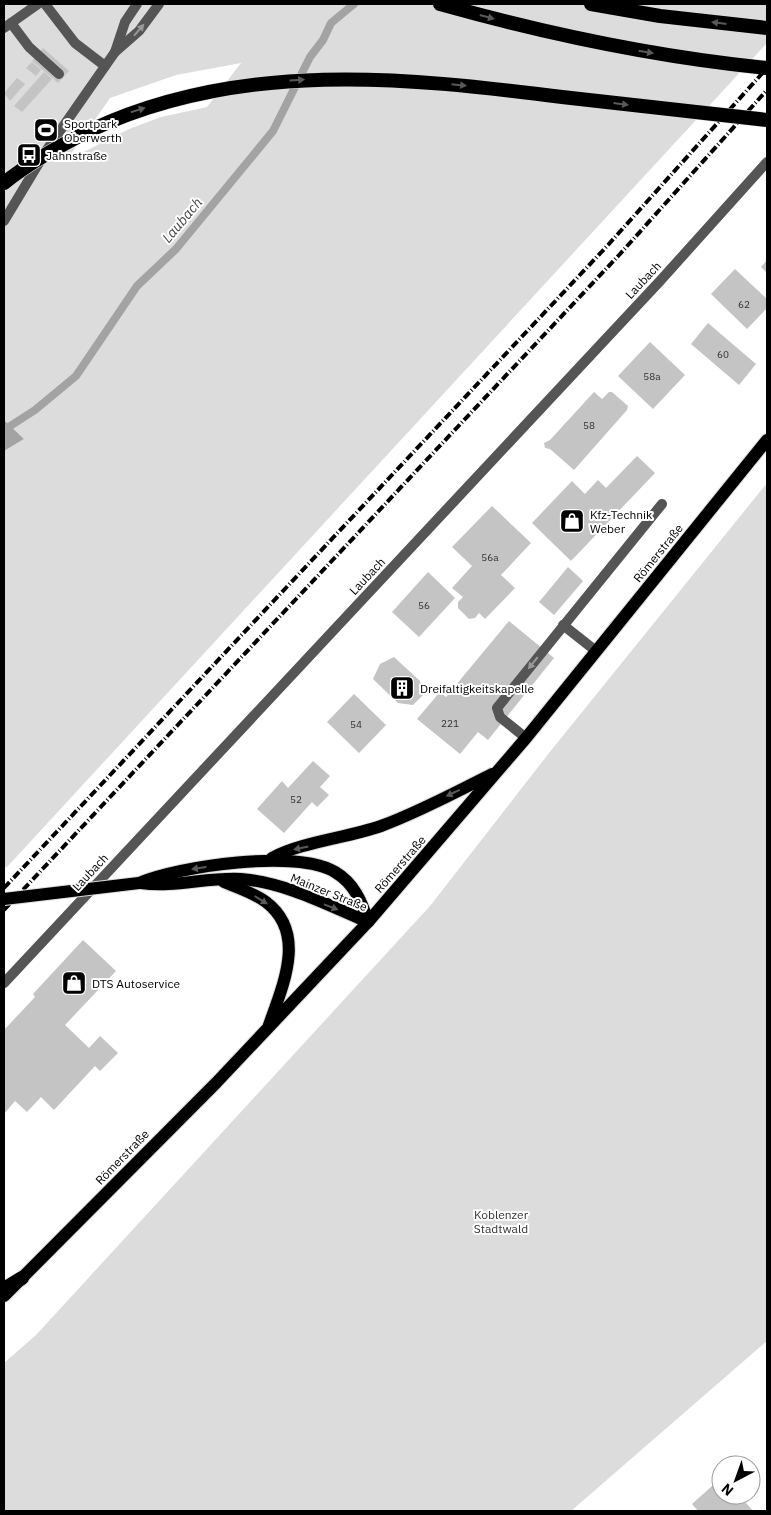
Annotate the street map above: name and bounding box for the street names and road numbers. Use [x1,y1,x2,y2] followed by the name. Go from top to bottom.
[622,258,664,302] street label: Laubach
[630,520,686,585] street label: Römerstraße
[346,554,388,598] street label: Laubach
[371,832,429,896] street label: Römerstraße
[69,850,111,894] street label: Laubach
[288,870,370,914] street label: Mainzer Straße
[92,1126,152,1188] street label: Römerstraße

